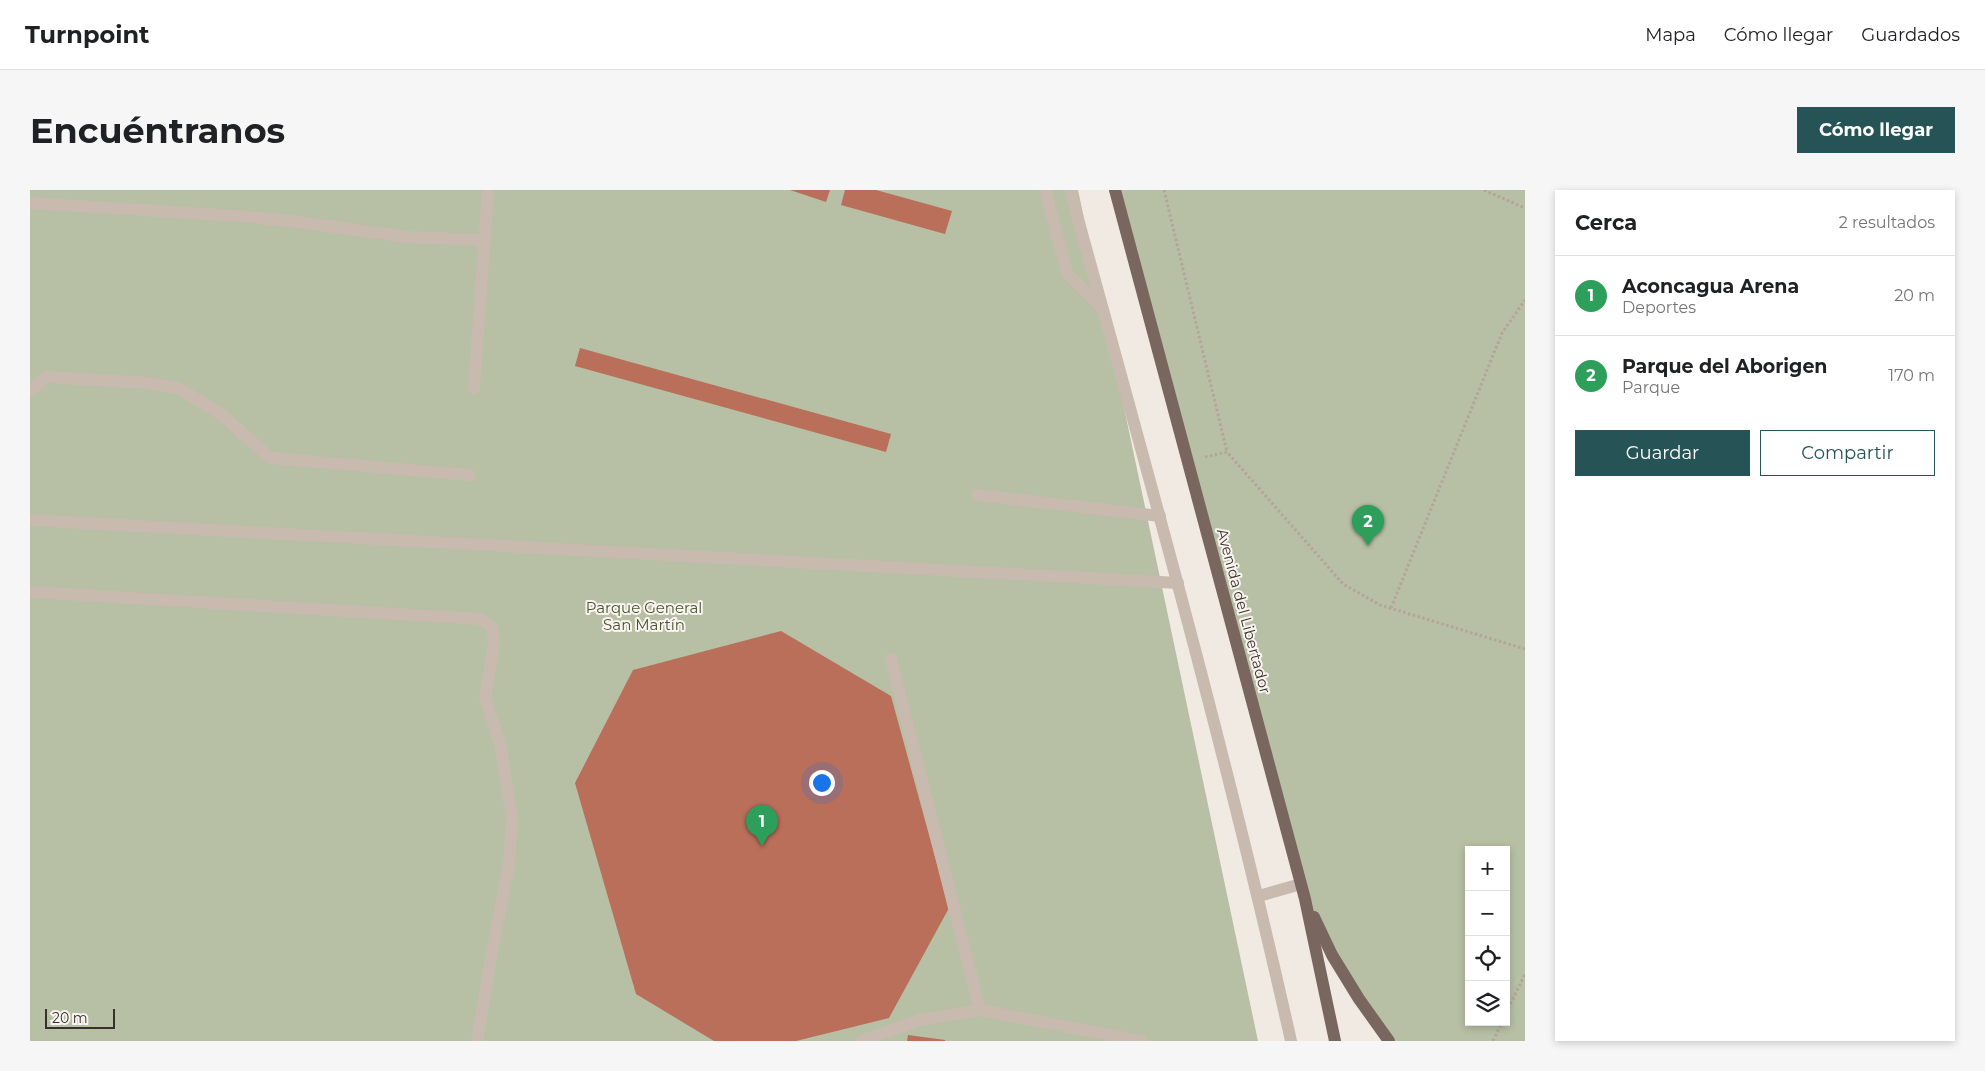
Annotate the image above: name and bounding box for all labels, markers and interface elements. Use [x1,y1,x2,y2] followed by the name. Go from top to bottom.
[25,20,149,49] text: Turnpoint
[1645,24,1696,46] text: Mapa
[1724,24,1833,46] text: Cómo llegar
[1861,24,1960,46] text: Guardados
[1797,107,1955,153] button: Cómo llegar
[30,109,285,152] text: Encuéntranos
[1575,210,1637,235] text: Cerca
[1839,213,1935,232] text: 2 resultados
[1622,275,1799,298] text: Aconcagua Arena
[1588,286,1594,305] text: 1
[1894,286,1935,305] text: 20 m
[1622,298,1696,317] text: Deportes
[1622,355,1828,378] text: Parque del Aborigen
[1586,366,1596,385] text: 2
[1888,366,1935,385] text: 170 m
[1622,378,1680,397] text: Parque
[1575,430,1750,476] button: Guardar
[1760,430,1935,476] button: Compartir
[1352,505,1384,546] pin: 2
[1213,526,1275,696] street label: Avenida del Libertador
[586,598,702,634] park label: Parque General San Martín
[809,770,835,796] your location
[746,805,778,846] pin: 1
[1465,846,1510,1026] map controls
[1465,846,1510,891] button: +
[1465,891,1510,936] button: −
[1465,936,1510,981] button: locate
[1465,981,1510,1026] button: layers
[45,1006,115,1029] scale bar
[52,1009,88,1027] text: 20 m

